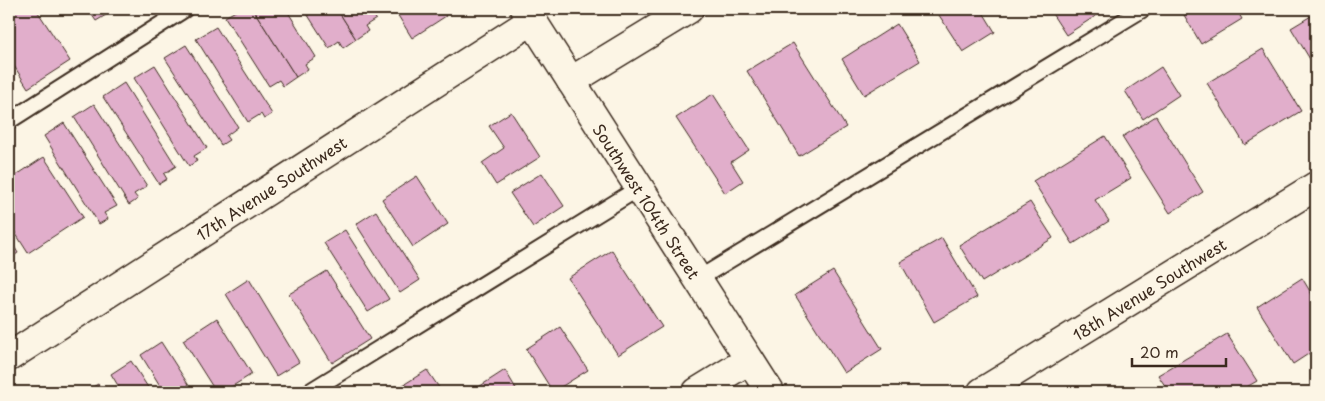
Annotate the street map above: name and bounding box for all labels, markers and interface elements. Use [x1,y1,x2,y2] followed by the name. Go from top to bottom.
[588,119,707,284] street label: Southwest 104th Street
[191,130,351,246] street label: 17th Avenue Southwest
[1068,232,1230,346] street label: 18th Avenue Southwest
[1132,336,1226,368] scale bar
[1140,340,1179,363] text: 20 m

